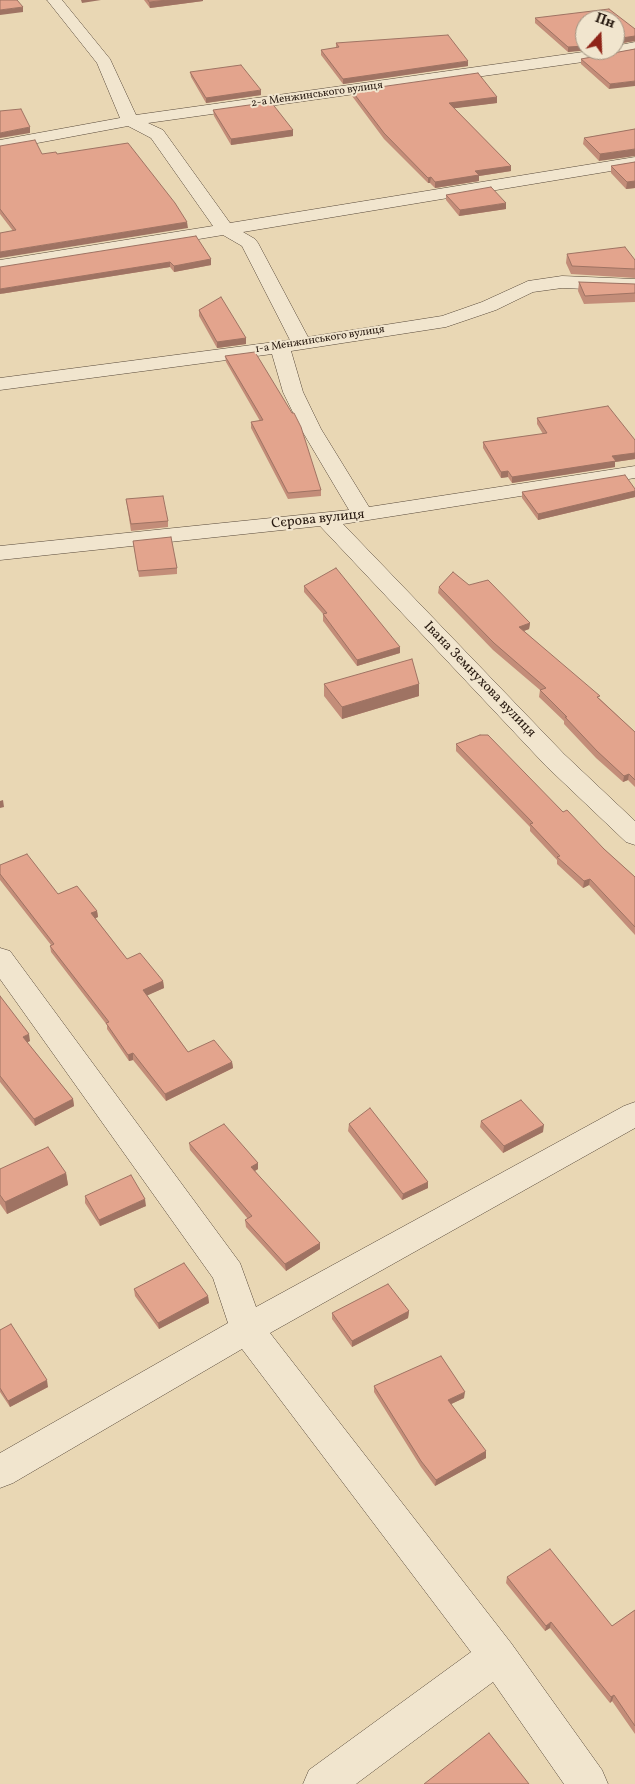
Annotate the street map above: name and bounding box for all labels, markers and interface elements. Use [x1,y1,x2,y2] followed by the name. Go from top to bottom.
[592,9,618,34] text: Пн
[575,10,625,60] north arrow
[250,79,384,111] street label: 2-а Менжинського вулиця
[254,323,386,357] street label: 1-а Менжинського вулиця
[271,507,365,533] street label: Сєрова вулиця
[419,619,539,741] street label: Івана Земнухова вулиця

